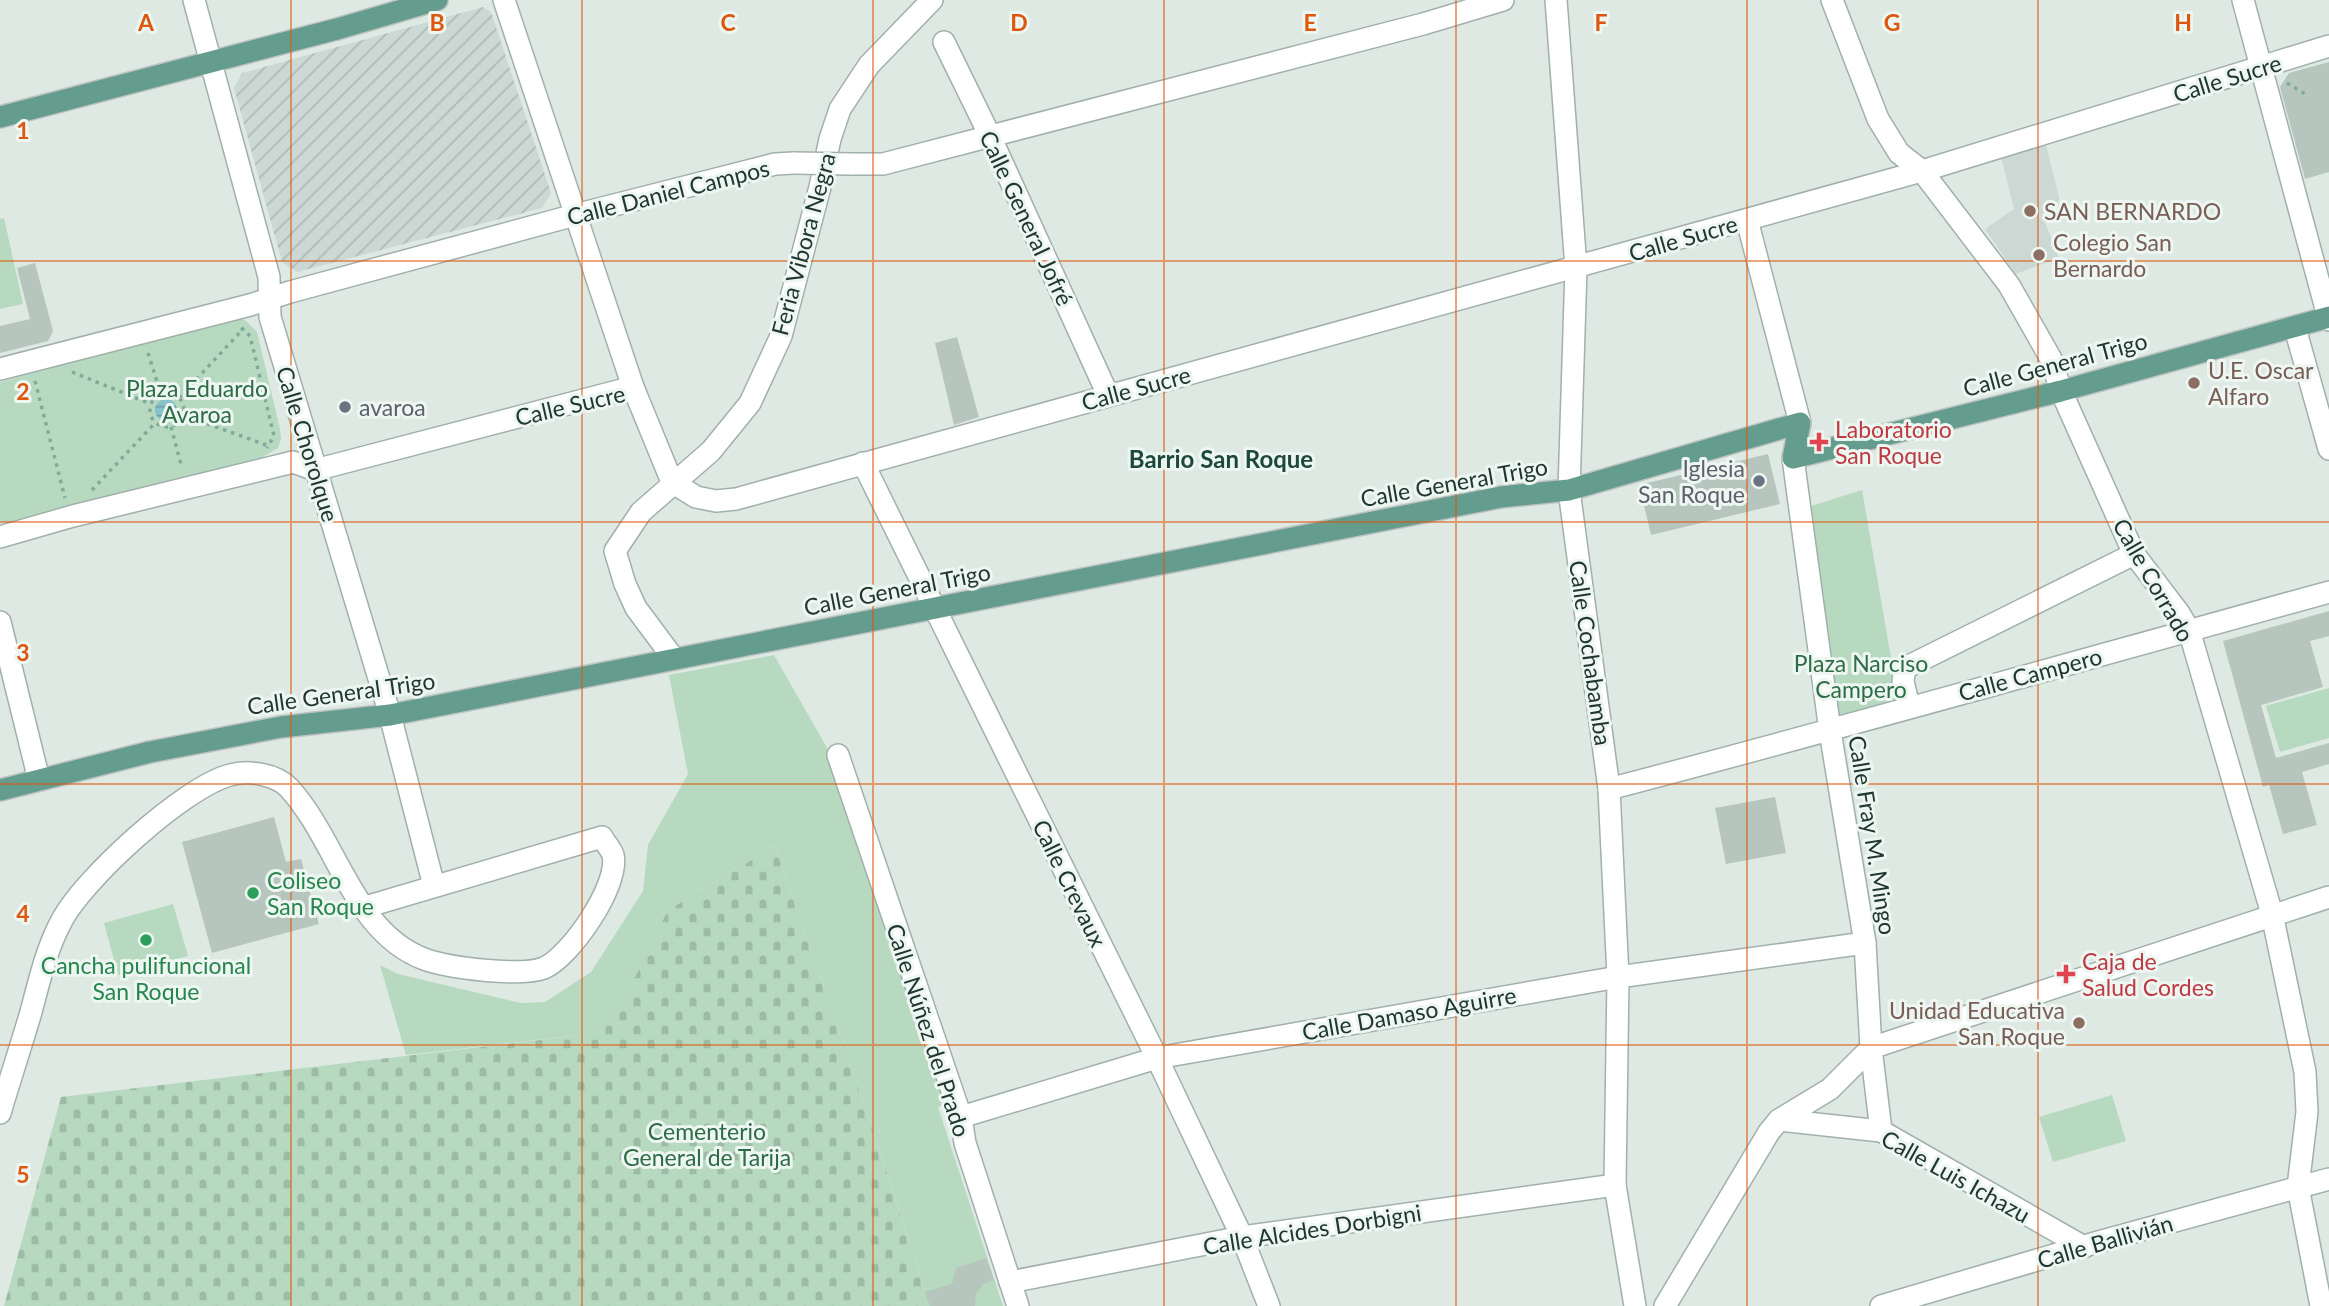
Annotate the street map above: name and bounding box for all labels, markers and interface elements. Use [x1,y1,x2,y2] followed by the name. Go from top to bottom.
[137,8,155,36] text: A
[429,8,445,36] text: B
[720,8,736,36] text: C
[1010,8,1028,36] text: D
[1303,8,1317,36] text: E
[1594,8,1608,36] text: F
[1884,8,1900,36] text: G
[2174,8,2192,36] text: H
[2169,48,2285,108] street label: Calle Sucre
[16,116,30,144] text: 1
[974,126,1080,310] street label: Calle General Jofré
[765,150,841,338] street label: Feria Vibora Negra
[564,153,772,231] street label: Calle Daniel Campos
[2044,197,2221,225] place label: SAN BERNARDO
[2022,203,2038,219] marker: SAN BERNARDO
[1625,209,1741,267] street label: Calle Sucre
[2053,228,2172,282] place label: Colegio San Bernardo
[2031,247,2047,263] marker: Colegio San Bernardo
[1960,326,2150,402] street label: Calle General Trigo
[2208,356,2314,410] place label: U.E. Oscar Alfaro
[1078,360,1194,416] street label: Calle Sucre
[271,363,345,525] street label: Calle Chorolque
[126,374,268,428] park label: Plaza Eduardo Avaroa
[2186,375,2202,391] marker: U.E. Oscar Alfaro
[16,377,30,405] text: 2
[512,379,628,431] street label: Calle Sucre
[359,393,426,421] place label: avaroa
[337,399,353,415] marker: avaroa
[1835,415,1952,469] place label: Laboratorio San Roque
[1809,432,1829,452] marker: Laboratorio San Roque
[1129,444,1313,473] district label: Barrio San Roque
[1358,452,1550,512] street label: Calle General Trigo
[1638,454,1745,508] place label: Iglesia San Roque
[1751,473,1767,489] marker: Iglesia San Roque
[2107,513,2201,647] street label: Calle Corrado
[801,557,993,621] street label: Calle General Trigo
[1564,559,1618,747] street label: Calle Cochabamba
[16,638,30,666] text: 3
[1955,641,2105,707] street label: Calle Campero
[1794,649,1928,703] park label: Plaza Narciso Campero
[245,666,437,720] street label: Calle General Trigo
[1843,733,1903,937] street label: Calle Fray M. Mingo
[1027,815,1113,952] street label: Calle Crevaux
[267,866,374,920] place label: Coliseo San Roque
[245,885,261,901] marker: Coliseo San Roque
[16,899,30,927] text: 4
[881,920,977,1140] street label: Calle Núñez del Prado
[138,932,154,948] marker: Cancha pulifuncional San Roque
[2082,947,2214,1001] place label: Caja de Salud Cordes
[41,951,251,1005] place label: Cancha pulifuncional San Roque
[2056,964,2076,984] marker: Caja de Salud Cordes
[1300,980,1518,1046] street label: Calle Damaso Aguirre
[1889,996,2065,1050] place label: Unidad Educativa San Roque
[2071,1015,2087,1031] marker: Unidad Educativa San Roque
[623,1117,791,1171] park label: Cementerio General de Tarija
[1877,1124,2035,1228] street label: Calle Luis Ichazu
[16,1160,30,1188] text: 5
[1201,1198,1423,1260] street label: Calle Alcides Dorbigni
[2034,1208,2176,1274] street label: Calle Ballivián

